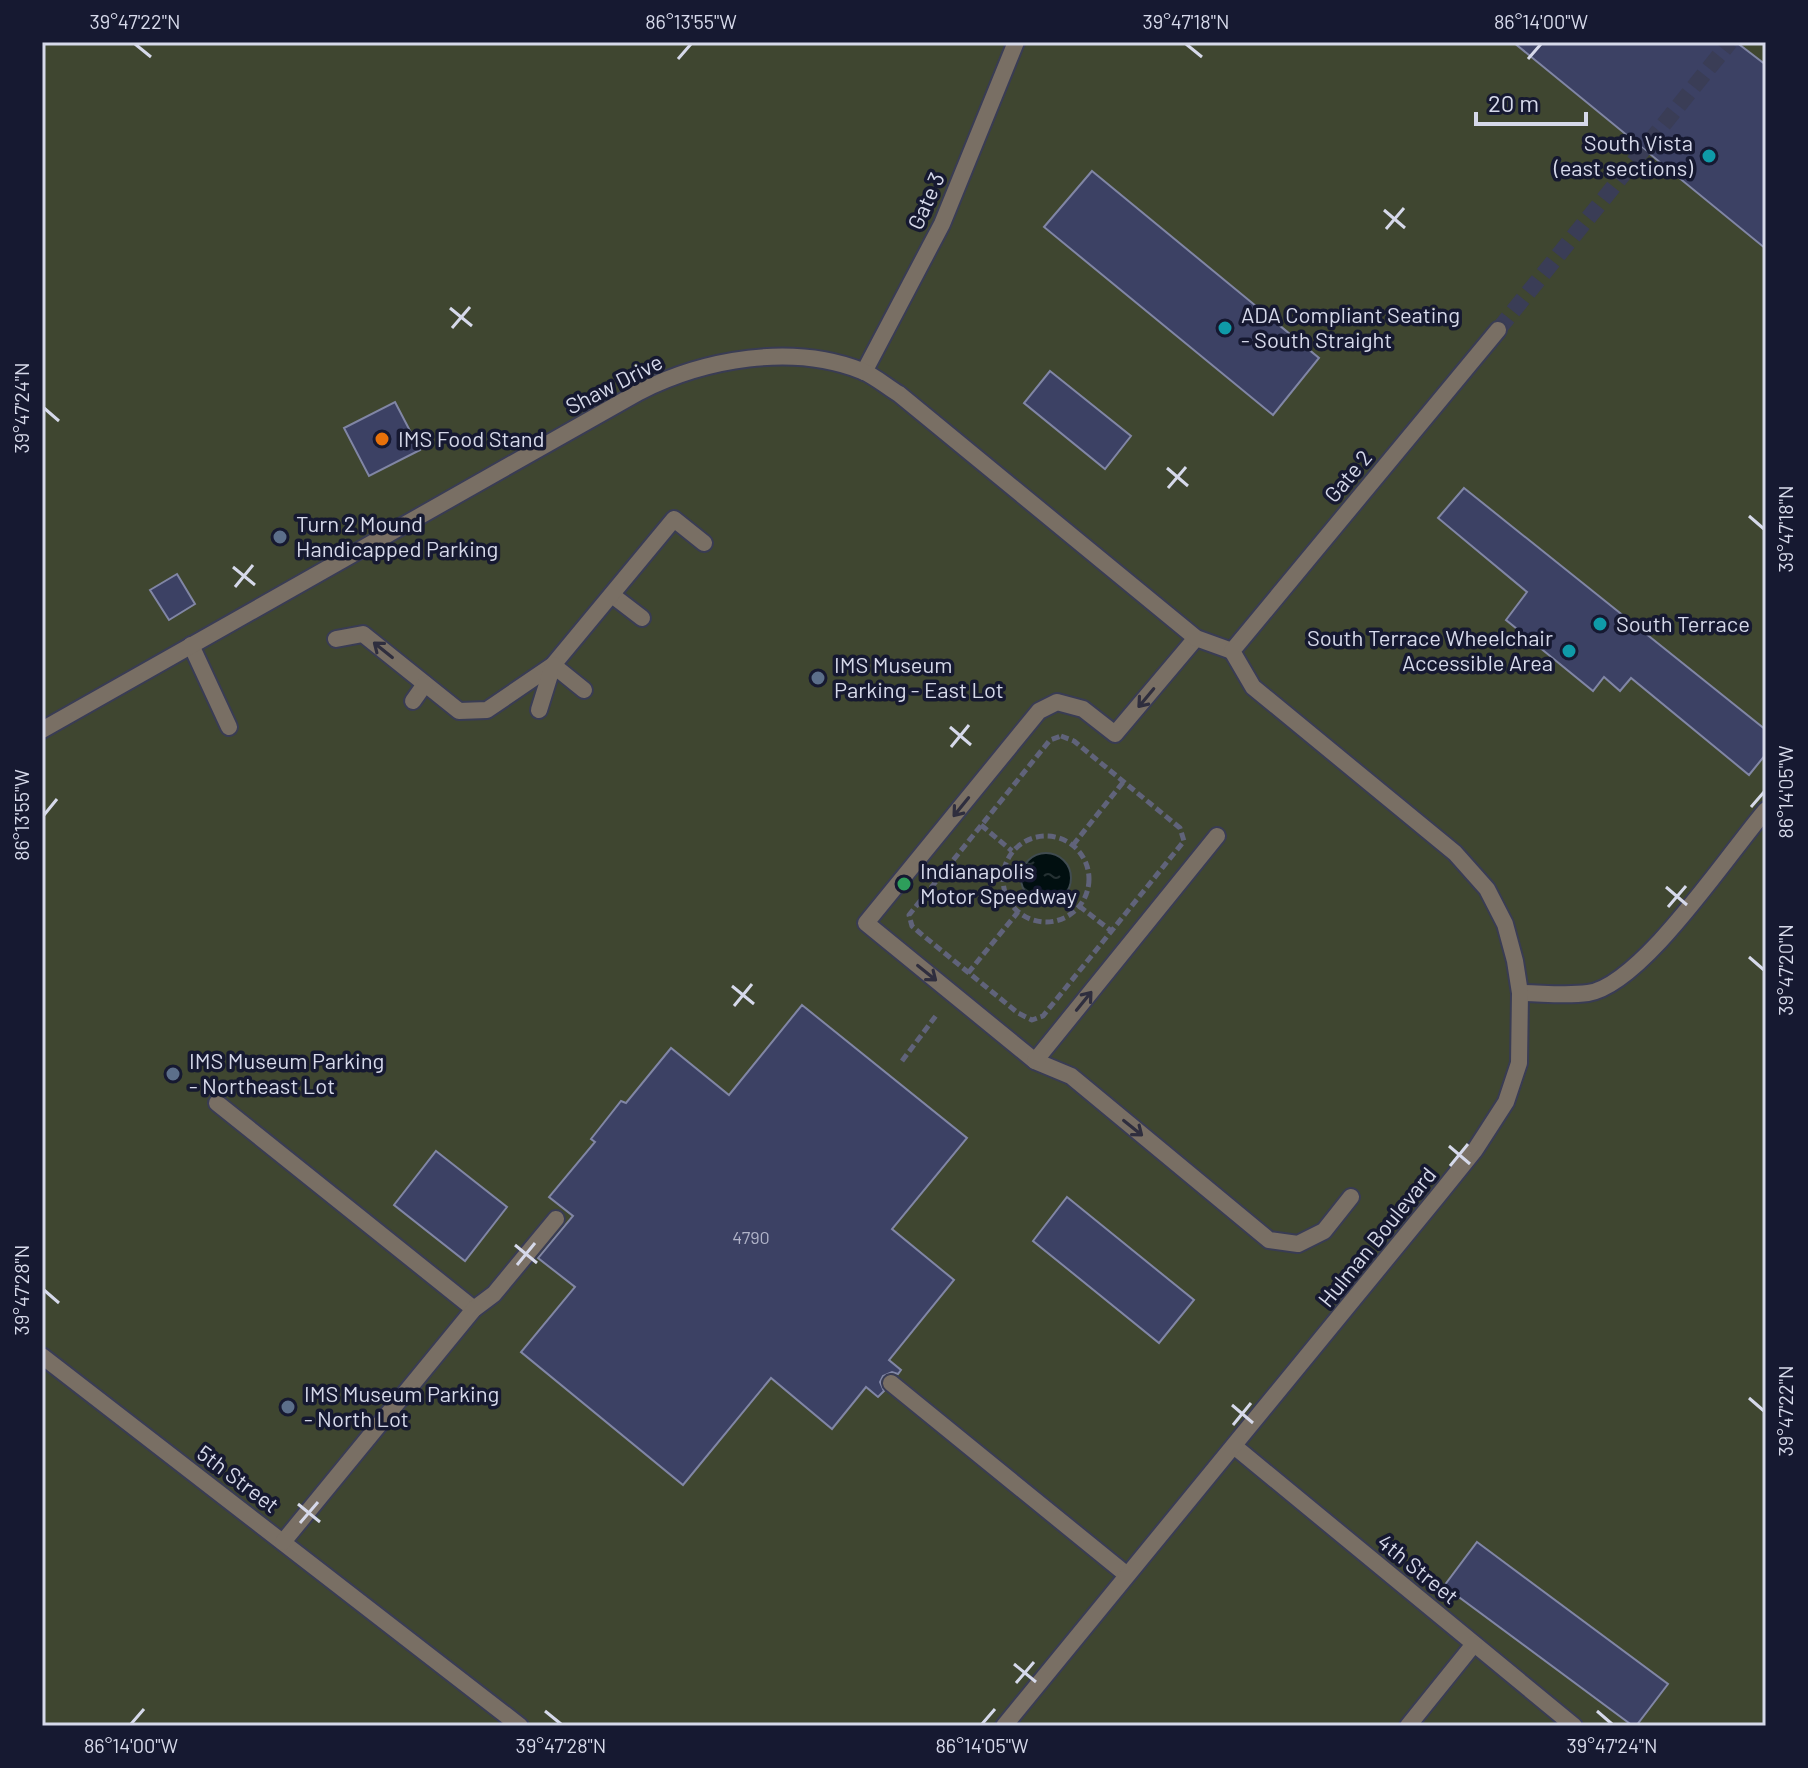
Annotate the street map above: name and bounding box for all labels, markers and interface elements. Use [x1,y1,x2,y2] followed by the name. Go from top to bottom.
[89,9,181,33] text: 39°47'22"N
[645,9,737,33] text: 86°13'55"W
[1142,9,1230,33] text: 39°47'18"N
[1494,9,1588,33] text: 86°14'00"W
[1476,76,1586,126] scale bar
[1488,88,1539,117] text: 20 m
[1553,129,1693,180] place label: South Vista (east sections)
[1700,147,1718,165] marker: South Vista (east sections)
[901,168,949,233] street label: Gate 3
[1241,301,1460,352] place label: ADA Compliant Seating - South Straight
[1216,319,1234,337] marker: ADA Compliant Seating - South Straight
[561,348,666,419] street label: Shaw Drive
[9,362,33,454] text: 39°47'24"N
[398,425,545,451] place label: IMS Food Stand
[373,430,391,448] marker: IMS Food Stand
[1318,444,1377,507] street label: Gate 2
[1773,485,1797,573] text: 39°47'18"N
[296,510,498,561] place label: Turn 2 Mound Handicapped Parking
[271,528,289,546] marker: Turn 2 Mound Handicapped Parking
[1616,610,1750,636] place label: South Terrace
[1591,615,1609,633] marker: South Terrace
[1307,624,1553,675] place label: South Terrace Wheelchair Accessible Area
[373,642,394,660] one-way arrow
[1560,642,1578,660] marker: South Terrace Wheelchair Accessible Area
[834,651,1004,702] place label: IMS Museum Parking - East Lot
[809,669,827,687] marker: IMS Museum Parking - East Lot
[1137,687,1155,707] one-way arrow
[1773,745,1797,839] text: 86°14'05"W
[9,769,33,861] text: 86°13'55"W
[952,796,969,817] one-way arrow
[920,857,1077,908] place label: Indianapolis Motor Speedway
[895,875,913,893] marker: Indianapolis Motor Speedway
[1773,924,1797,1016] text: 39°47'20"N
[916,963,937,981] one-way arrow
[1075,991,1093,1011] one-way arrow
[189,1047,384,1098] place label: IMS Museum Parking - Northeast Lot
[164,1065,182,1083] marker: IMS Museum Parking - Northeast Lot
[1123,1119,1143,1137] one-way arrow
[1312,1161,1441,1312] street label: Hulman Boulevard
[732,1226,770,1248] house number: 4790
[9,1245,33,1335] text: 39°47'28"N
[1773,1365,1797,1457] text: 39°47'22"N
[304,1380,499,1431] place label: IMS Museum Parking - North Lot
[279,1398,297,1416] marker: IMS Museum Parking - North Lot
[193,1439,285,1517] street label: 5th Street
[1373,1528,1464,1609] street label: 4th Street
[84,1733,178,1757] text: 86°14'00"W
[516,1733,606,1757] text: 39°47'28"N
[935,1733,1029,1757] text: 86°14'05"W
[1566,1733,1658,1757] text: 39°47'24"N

